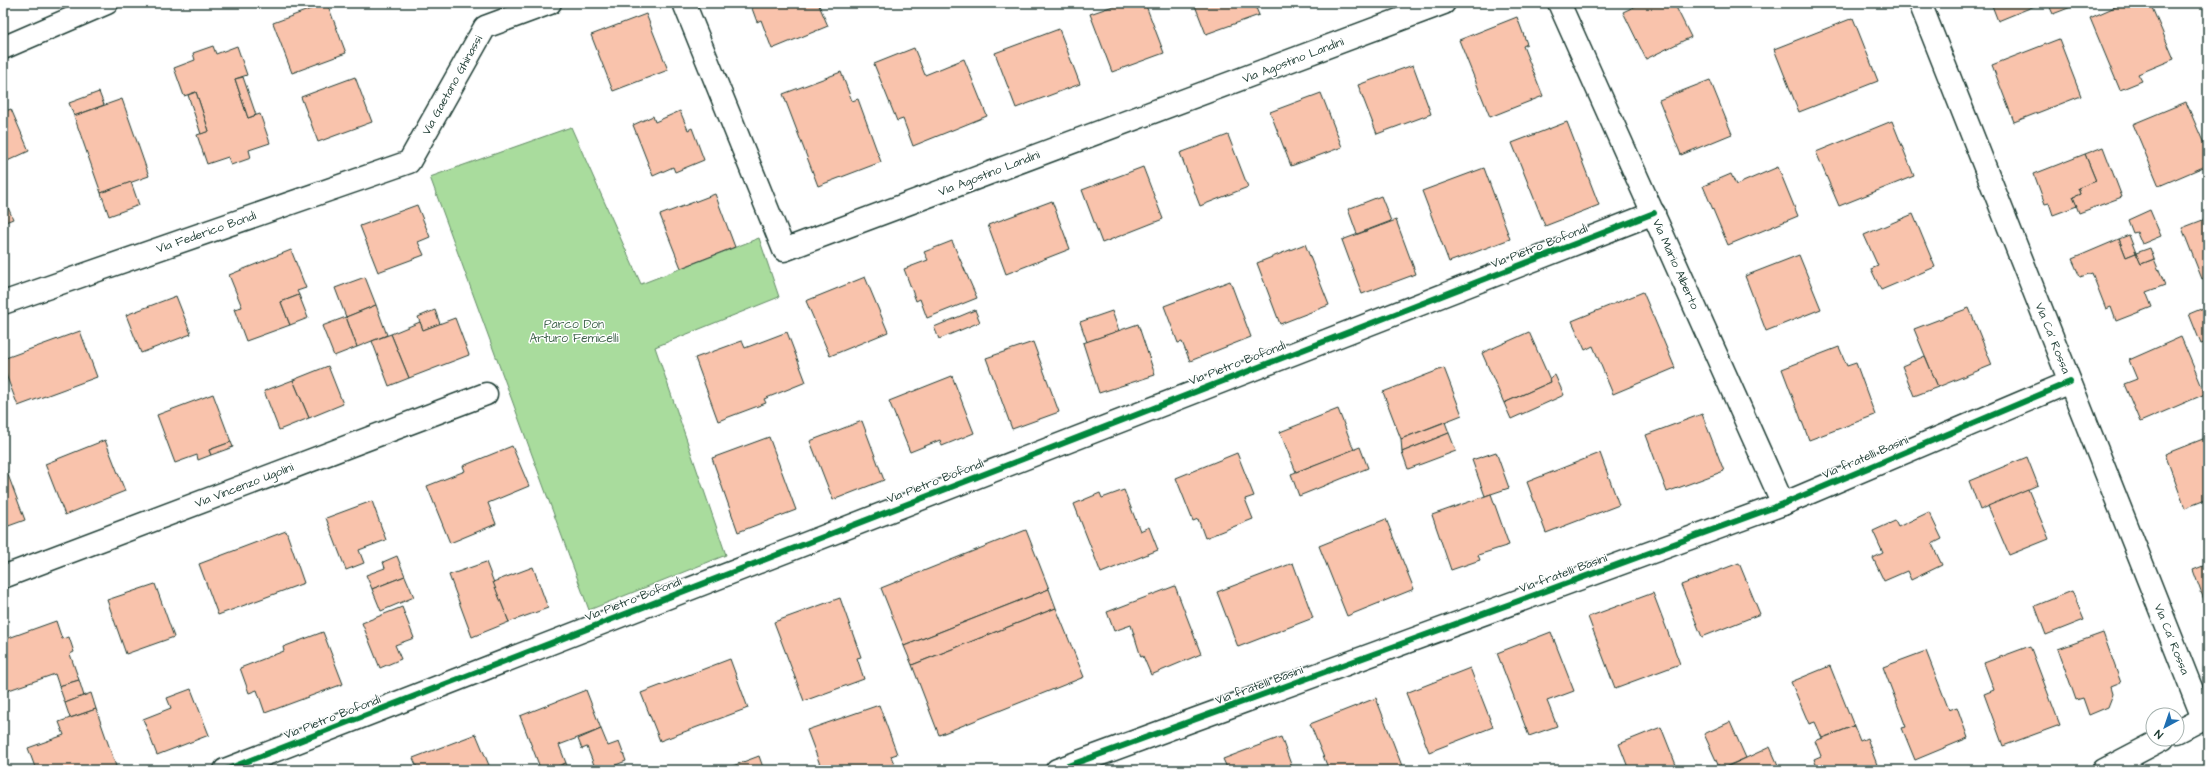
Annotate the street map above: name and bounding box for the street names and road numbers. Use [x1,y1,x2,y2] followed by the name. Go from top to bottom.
[418,32,487,138] street label: Via Gaetano Ghinassi
[1240,33,1347,89] street label: Via Agostino Landini
[936,146,1043,202] street label: Via Agostino Landini
[154,207,259,258] street label: Via Federico Bondi
[1648,216,1703,312] street label: Via Mario Alberto
[1488,220,1590,273] street label: Via Pietro Bofondi
[2031,300,2074,376] street label: Via Ca' Rossa
[1186,337,1288,390] street label: Via Pietro Bofondi
[1819,432,1911,483] street label: Via fratelli Basini
[884,455,986,508] street label: Via Pietro Bofondi
[192,459,296,513] street label: Via Vincenzo Ugolini
[1517,550,1610,597] street label: Via fratelli Basini
[582,573,684,626] street label: Via Pietro Bofondi
[2150,601,2193,677] street label: Via Ca' Rossa
[1213,662,1306,709] street label: Via fratelli Basini
[281,691,383,744] street label: Via Pietro Bofondi

